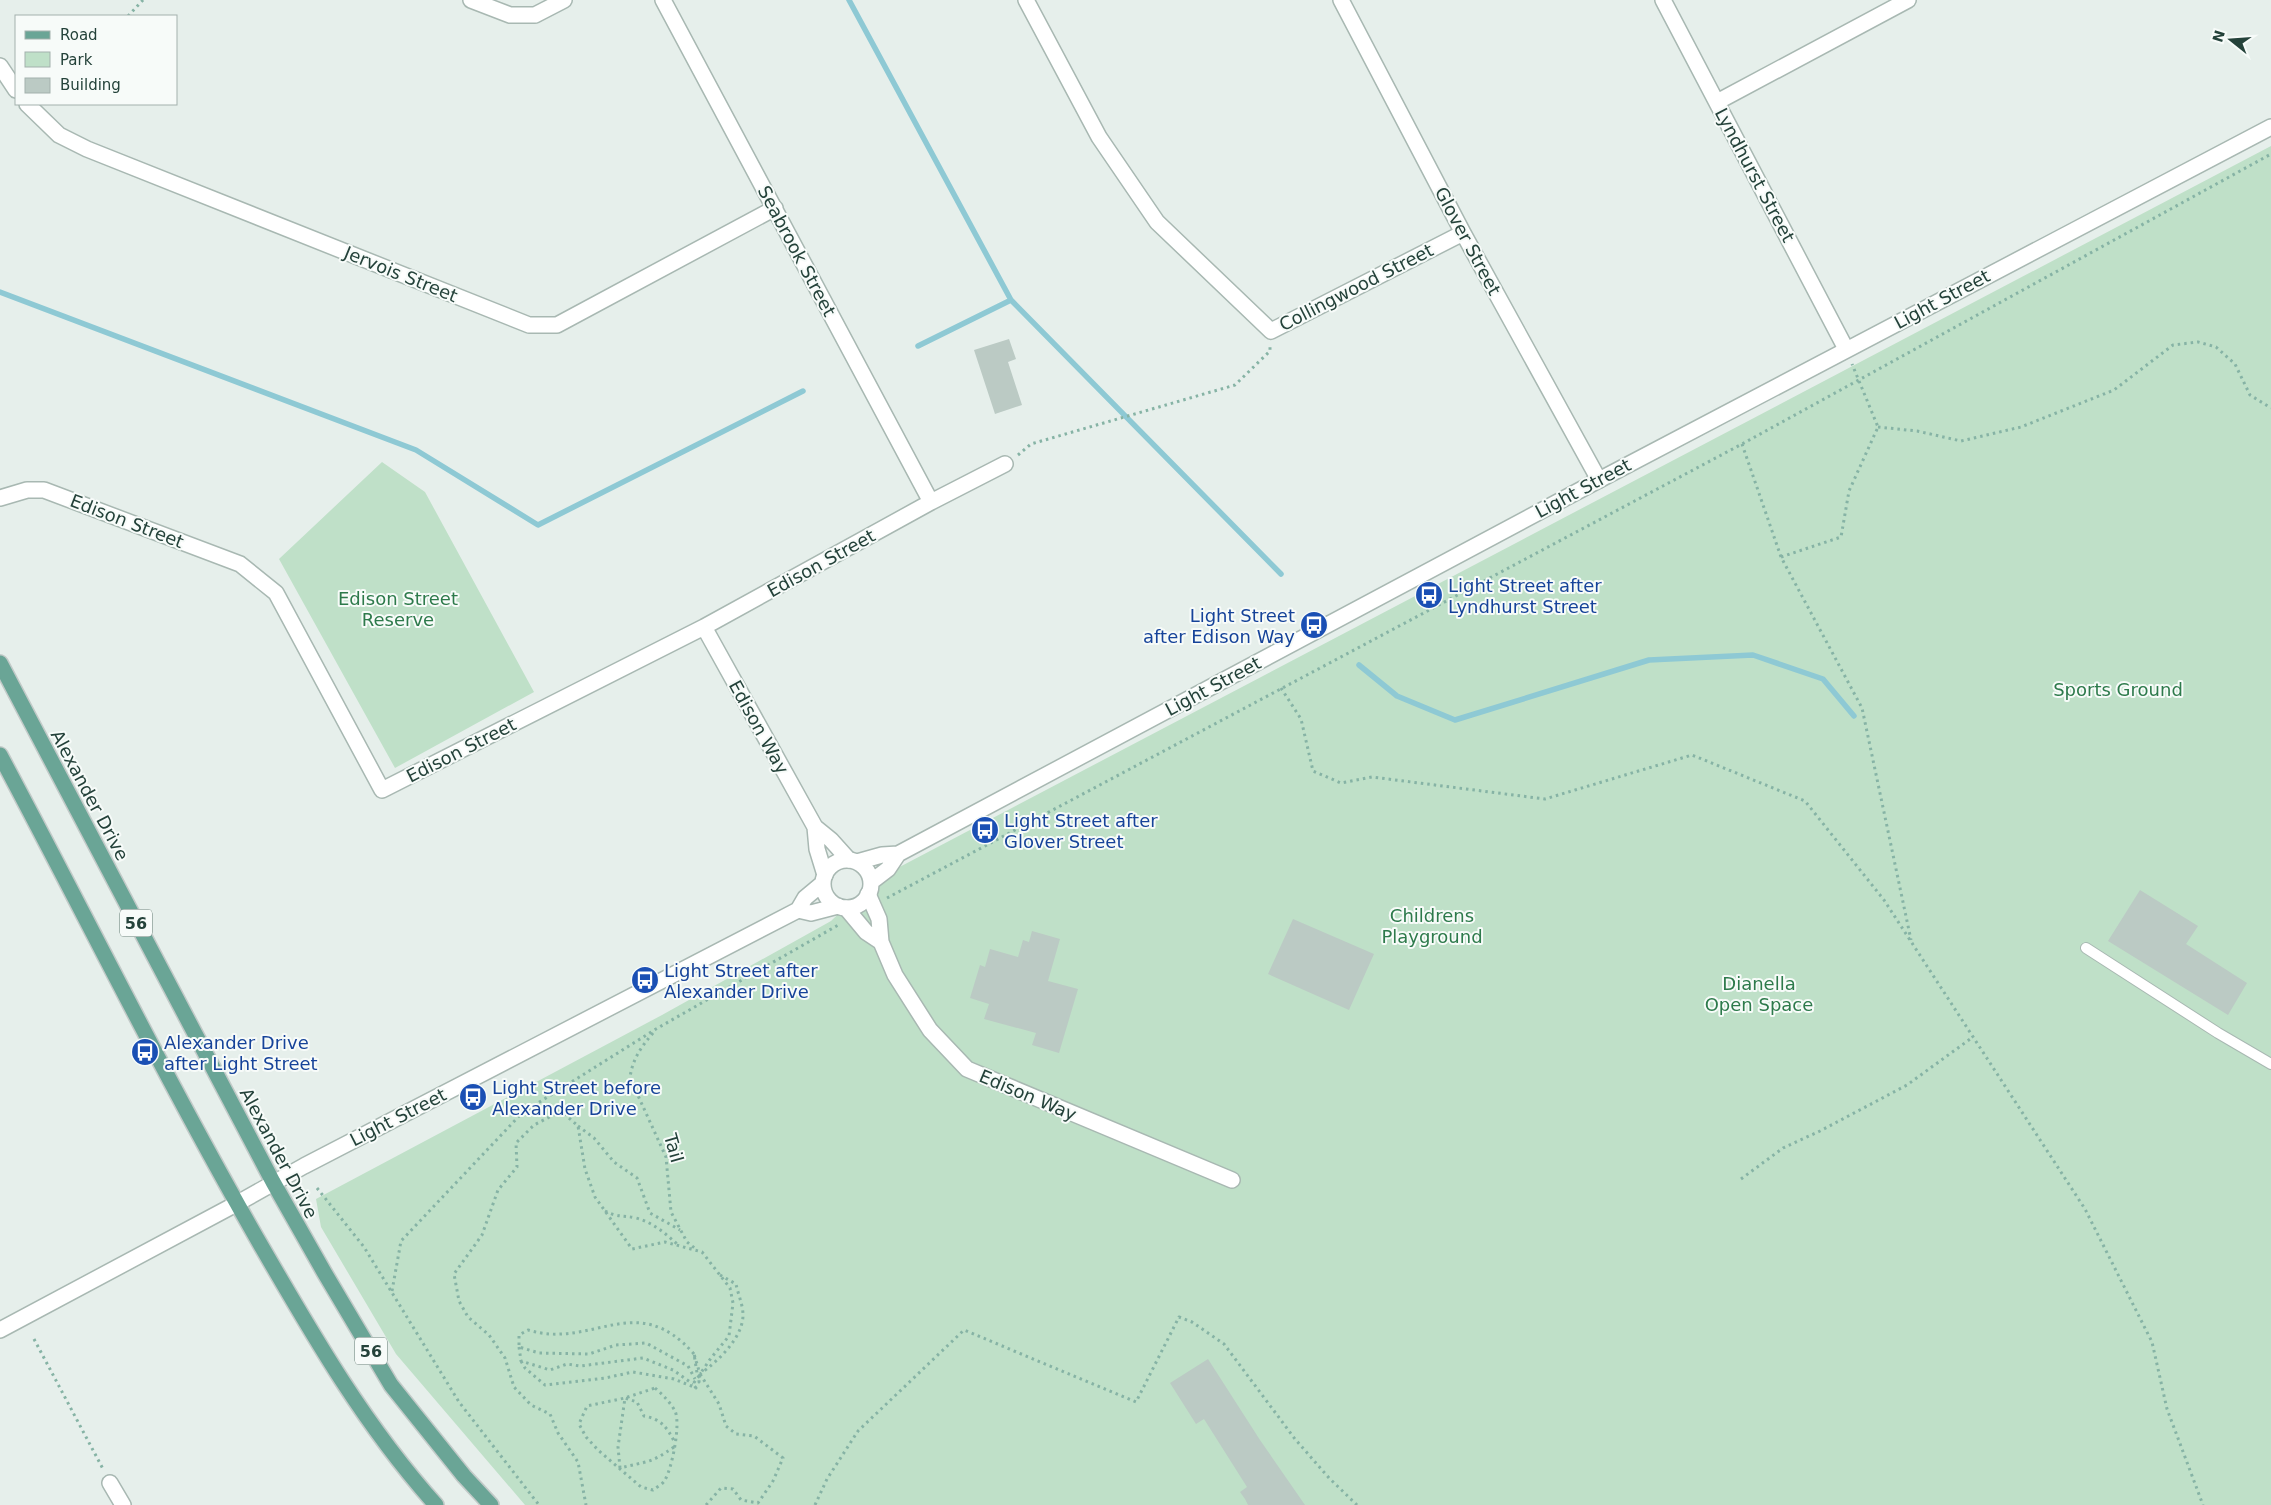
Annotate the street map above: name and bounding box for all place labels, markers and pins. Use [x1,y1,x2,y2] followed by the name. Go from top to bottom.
[1448,575,1602,617] place label: Light Street after Lyndhurst Street
[1414,580,1444,610] bus stop icon: Light Street after Lyndhurst Street
[1143,605,1295,647] place label: Light Street after Edison Way
[1299,610,1329,640] bus stop icon: Light Street after Edison Way
[1004,810,1158,852] place label: Light Street after Glover Street
[970,815,1000,845] bus stop icon: Light Street after Glover Street
[664,960,818,1002] place label: Light Street after Alexander Drive
[630,965,660,995] bus stop icon: Light Street after Alexander Drive
[164,1032,318,1074] place label: Alexander Drive after Light Street
[130,1037,160,1067] bus stop icon: Alexander Drive after Light Street
[492,1077,661,1119] place label: Light Street before Alexander Drive
[458,1082,488,1112] bus stop icon: Light Street before Alexander Drive

